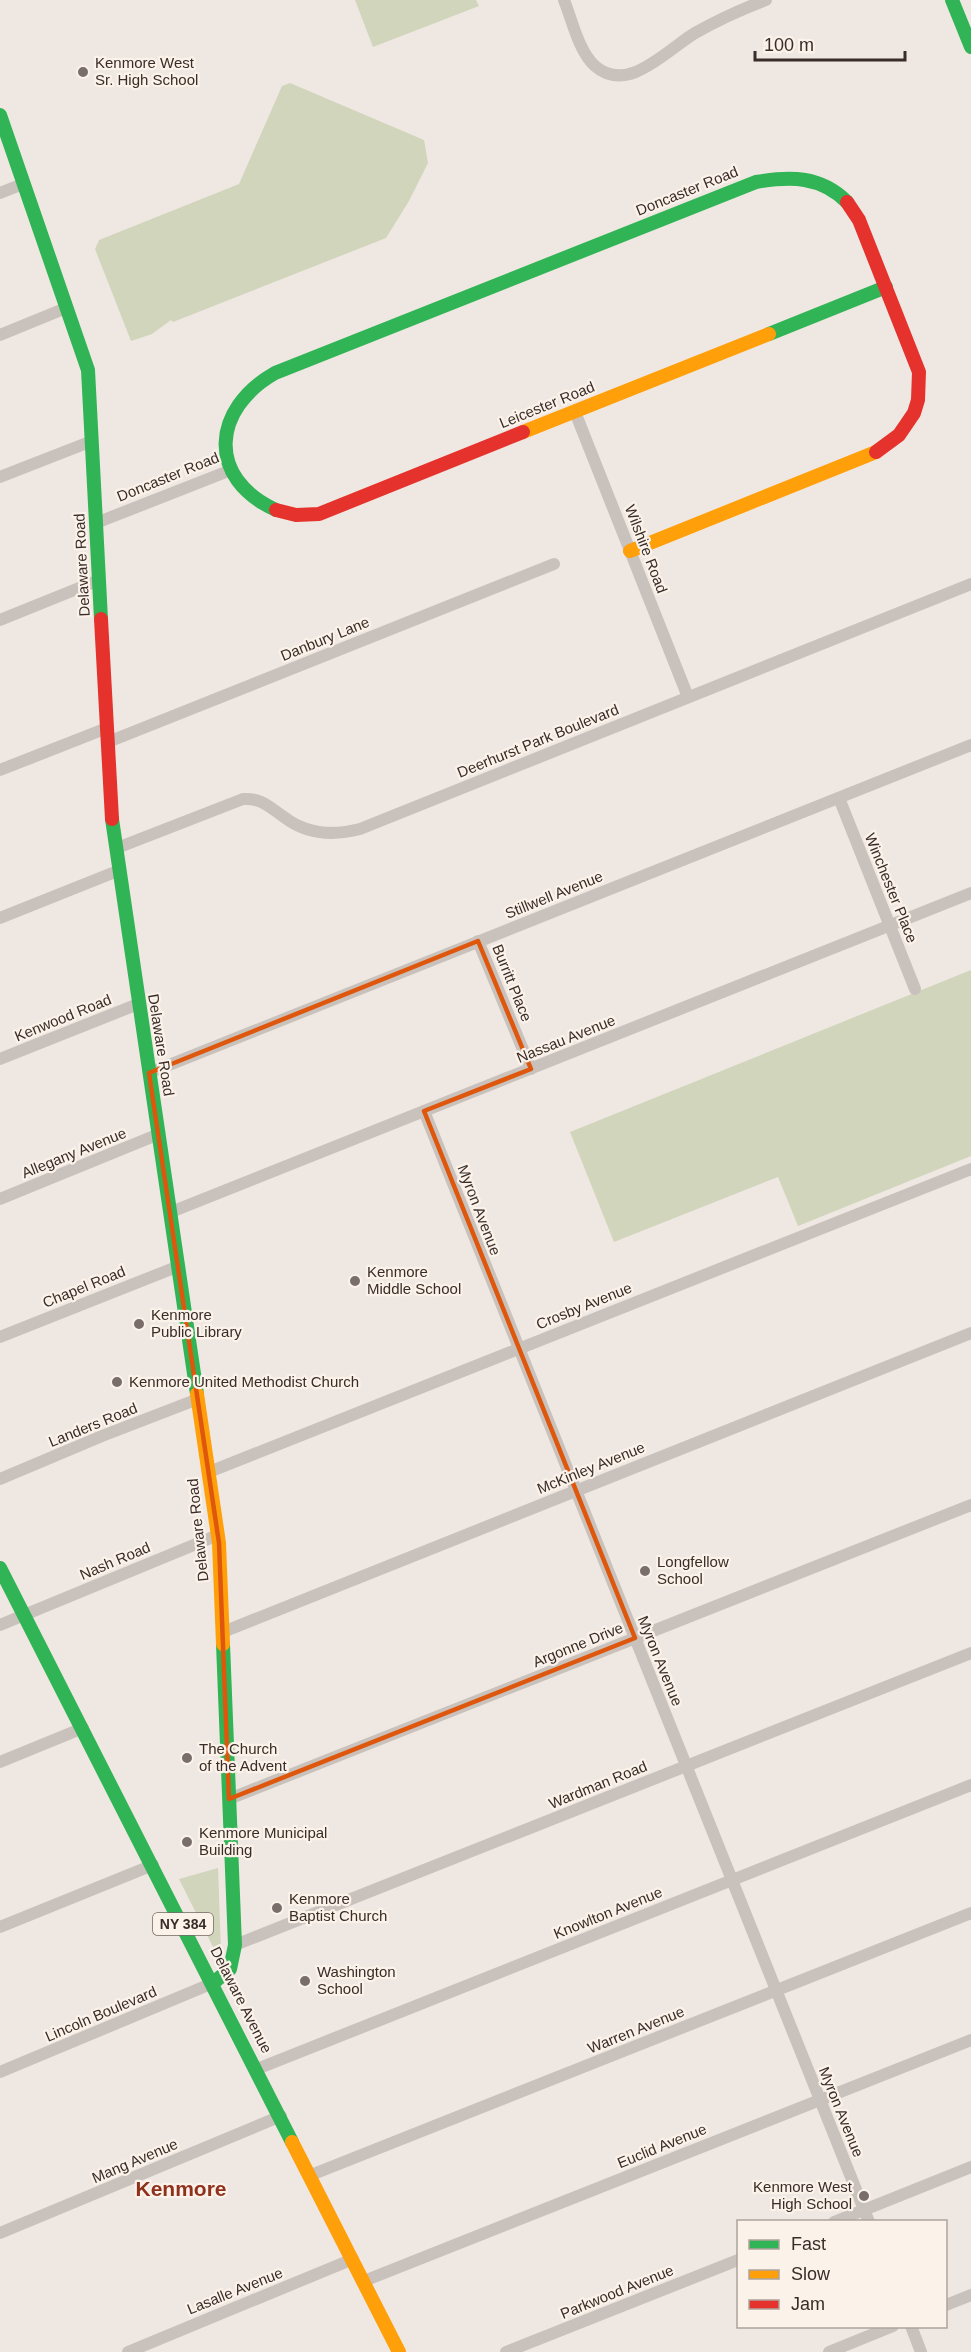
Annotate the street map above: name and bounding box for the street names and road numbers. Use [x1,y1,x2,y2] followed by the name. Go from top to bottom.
[633,162,740,219] street label: Doncaster Road
[497,378,597,431] street label: Leicester Road
[114,448,221,505] street label: Doncaster Road
[622,502,671,595] street label: Wilshire Road
[70,513,93,617] street label: Delaware Road
[278,613,372,664] street label: Danbury Lane
[455,700,621,781] street label: Deerhurst Park Boulevard
[862,831,921,945] street label: Winchester Place
[502,867,605,922] street label: Stillwell Avenue
[489,942,536,1024] street label: Burritt Place
[12,990,114,1045] street label: Kenwood Road
[145,993,178,1097] street label: Delaware Road
[514,1011,618,1066] street label: Nassau Avenue
[19,1124,129,1181] street label: Allegany Avenue
[454,1162,505,1258] street label: Myron Avenue
[40,1262,128,1311] street label: Chapel Road
[534,1279,634,1332] street label: Crosby Avenue
[46,1399,140,1450] street label: Landers Road
[534,1438,647,1497] street label: McKinley Avenue
[184,1478,211,1582] street label: Delaware Road
[77,1538,153,1583] street label: Nash Road
[635,1613,686,1708] street label: Myron Avenue
[530,1619,625,1670] street label: Argonne Drive
[546,1757,649,1812] street label: Wardman Road
[551,1883,665,1942] street label: Knowlton Avenue
[153,1913,213,1935] road number: NY 384
[207,1944,276,2056] street label: Delaware Avenue
[43,1982,159,2045] street label: Lincoln Boulevard
[585,2002,687,2057] street label: Warren Avenue
[816,2064,867,2159] street label: Myron Avenue
[615,2120,709,2171] street label: Euclid Avenue
[89,2135,180,2186] street label: Mang Avenue
[558,2261,676,2322] street label: Parkwood Avenue
[185,2264,285,2317] street label: Lasalle Avenue

